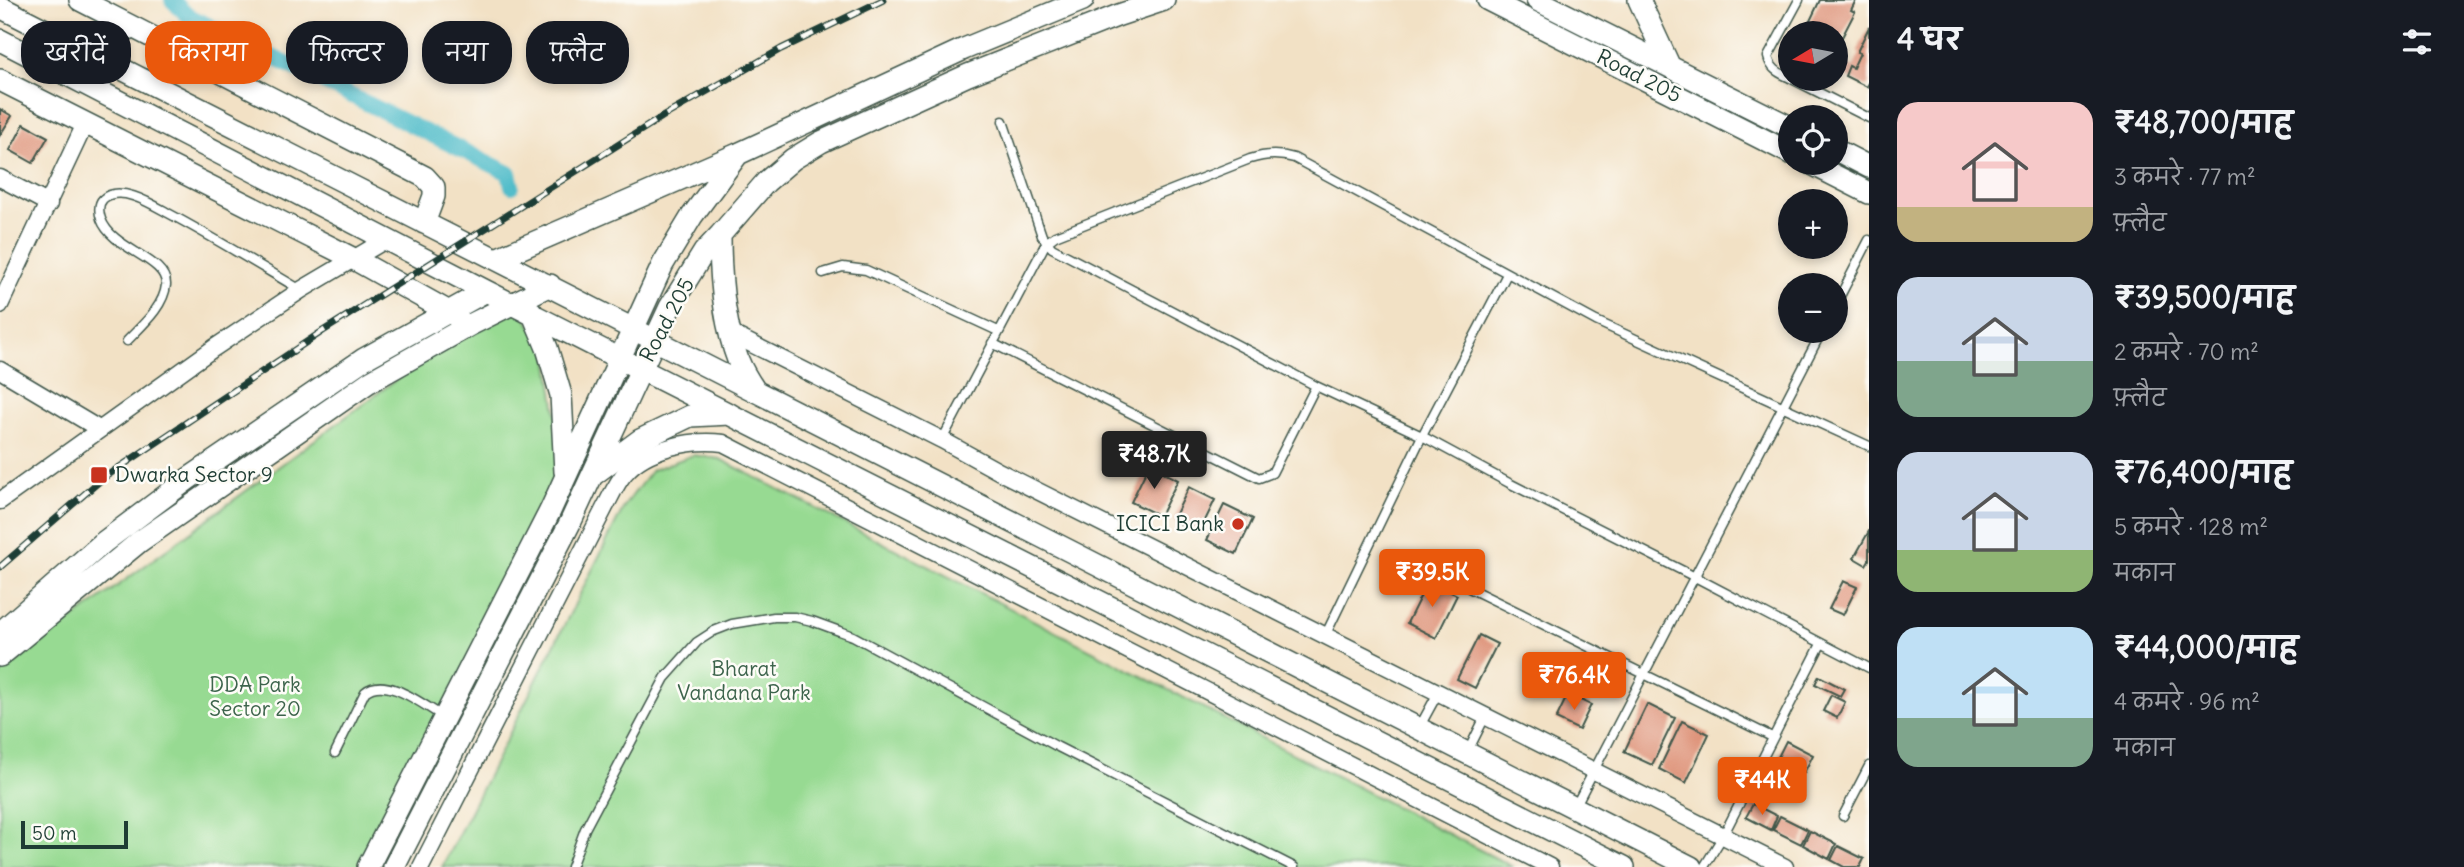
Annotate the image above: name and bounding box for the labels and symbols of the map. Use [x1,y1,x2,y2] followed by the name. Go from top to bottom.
[1778,21,1848,91] north arrow
[1592,43,1686,108] street label: Road 205
[633,273,700,367] street label: Road 205
[1097,432,1211,491] pin: ₹48.7K
[115,461,273,488] place label: Dwarka Sector 9
[89,465,109,485] marker: Dwarka Sector 9
[1116,510,1224,537] place label: ICICI Bank
[1230,516,1246,532] marker: ICICI Bank
[1375,550,1489,609] pin: ₹39.5K
[1517,652,1631,712] pin: ₹76.4K
[677,655,811,706] park label: Bharat Vandana Park
[209,671,301,722] park label: DDA Park Sector 20
[1721,758,1803,817] pin: ₹44K
[21,818,128,850] scale bar

